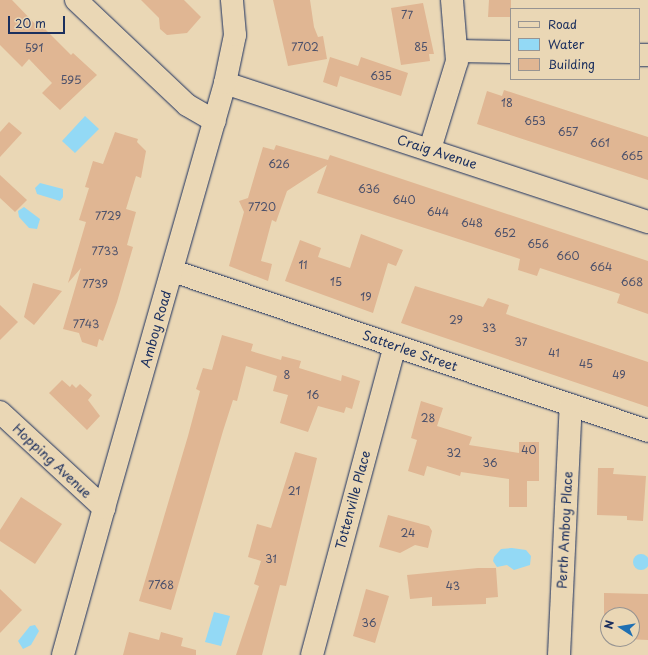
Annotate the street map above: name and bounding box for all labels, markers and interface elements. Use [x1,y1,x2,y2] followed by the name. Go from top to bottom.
[10,8,67,34] scale bar
[401,8,413,22] house number: 77
[510,8,640,80] legend
[15,14,46,32] text: 20 m
[548,15,577,33] text: Road
[548,35,584,53] text: Water
[291,40,319,54] house number: 7702
[414,40,428,54] house number: 85
[25,41,43,55] house number: 591
[548,55,595,73] text: Building
[370,69,392,83] house number: 635
[61,73,81,87] house number: 595
[501,96,513,110] house number: 18
[524,114,546,128] house number: 653
[558,125,578,139] house number: 657
[395,132,479,172] street label: Craig Avenue
[590,136,610,150] house number: 661
[621,149,643,163] house number: 665
[268,157,290,171] house number: 626
[358,182,380,196] house number: 636
[392,193,416,207] house number: 640
[248,200,276,214] house number: 7720
[427,205,449,219] house number: 644
[95,209,121,223] house number: 7729
[461,216,483,230] house number: 648
[494,226,516,240] house number: 652
[527,237,549,251] house number: 656
[92,244,118,258] house number: 7733
[556,249,580,263] house number: 660
[298,258,308,272] house number: 11
[590,260,612,274] house number: 664
[330,275,342,289] house number: 15
[621,275,643,289] house number: 668
[82,277,108,291] house number: 7739
[137,288,175,370] street label: Amboy Road
[360,290,372,304] house number: 19
[449,313,463,327] house number: 29
[73,317,99,331] house number: 7743
[482,321,496,335] house number: 33
[360,327,460,375] street label: Satterlee Street
[515,335,527,349] house number: 37
[548,346,560,360] house number: 41
[579,357,593,371] house number: 45
[284,368,290,382] house number: 8
[612,368,626,382] house number: 49
[307,388,319,402] house number: 16
[421,411,435,425] house number: 28
[10,421,94,501] street label: Hopping Avenue
[521,443,537,457] house number: 40
[447,446,461,460] house number: 32
[332,449,374,551] street label: Tottenville Place
[483,456,497,470] house number: 36
[554,470,576,590] street label: Perth Amboy Place
[288,484,300,498] house number: 21
[401,526,415,540] house number: 24
[265,552,277,566] house number: 31
[148,578,174,592] house number: 7768
[446,579,460,593] house number: 43
[600,607,640,647] north arrow
[362,616,376,630] house number: 36
[600,619,618,631] text: N

